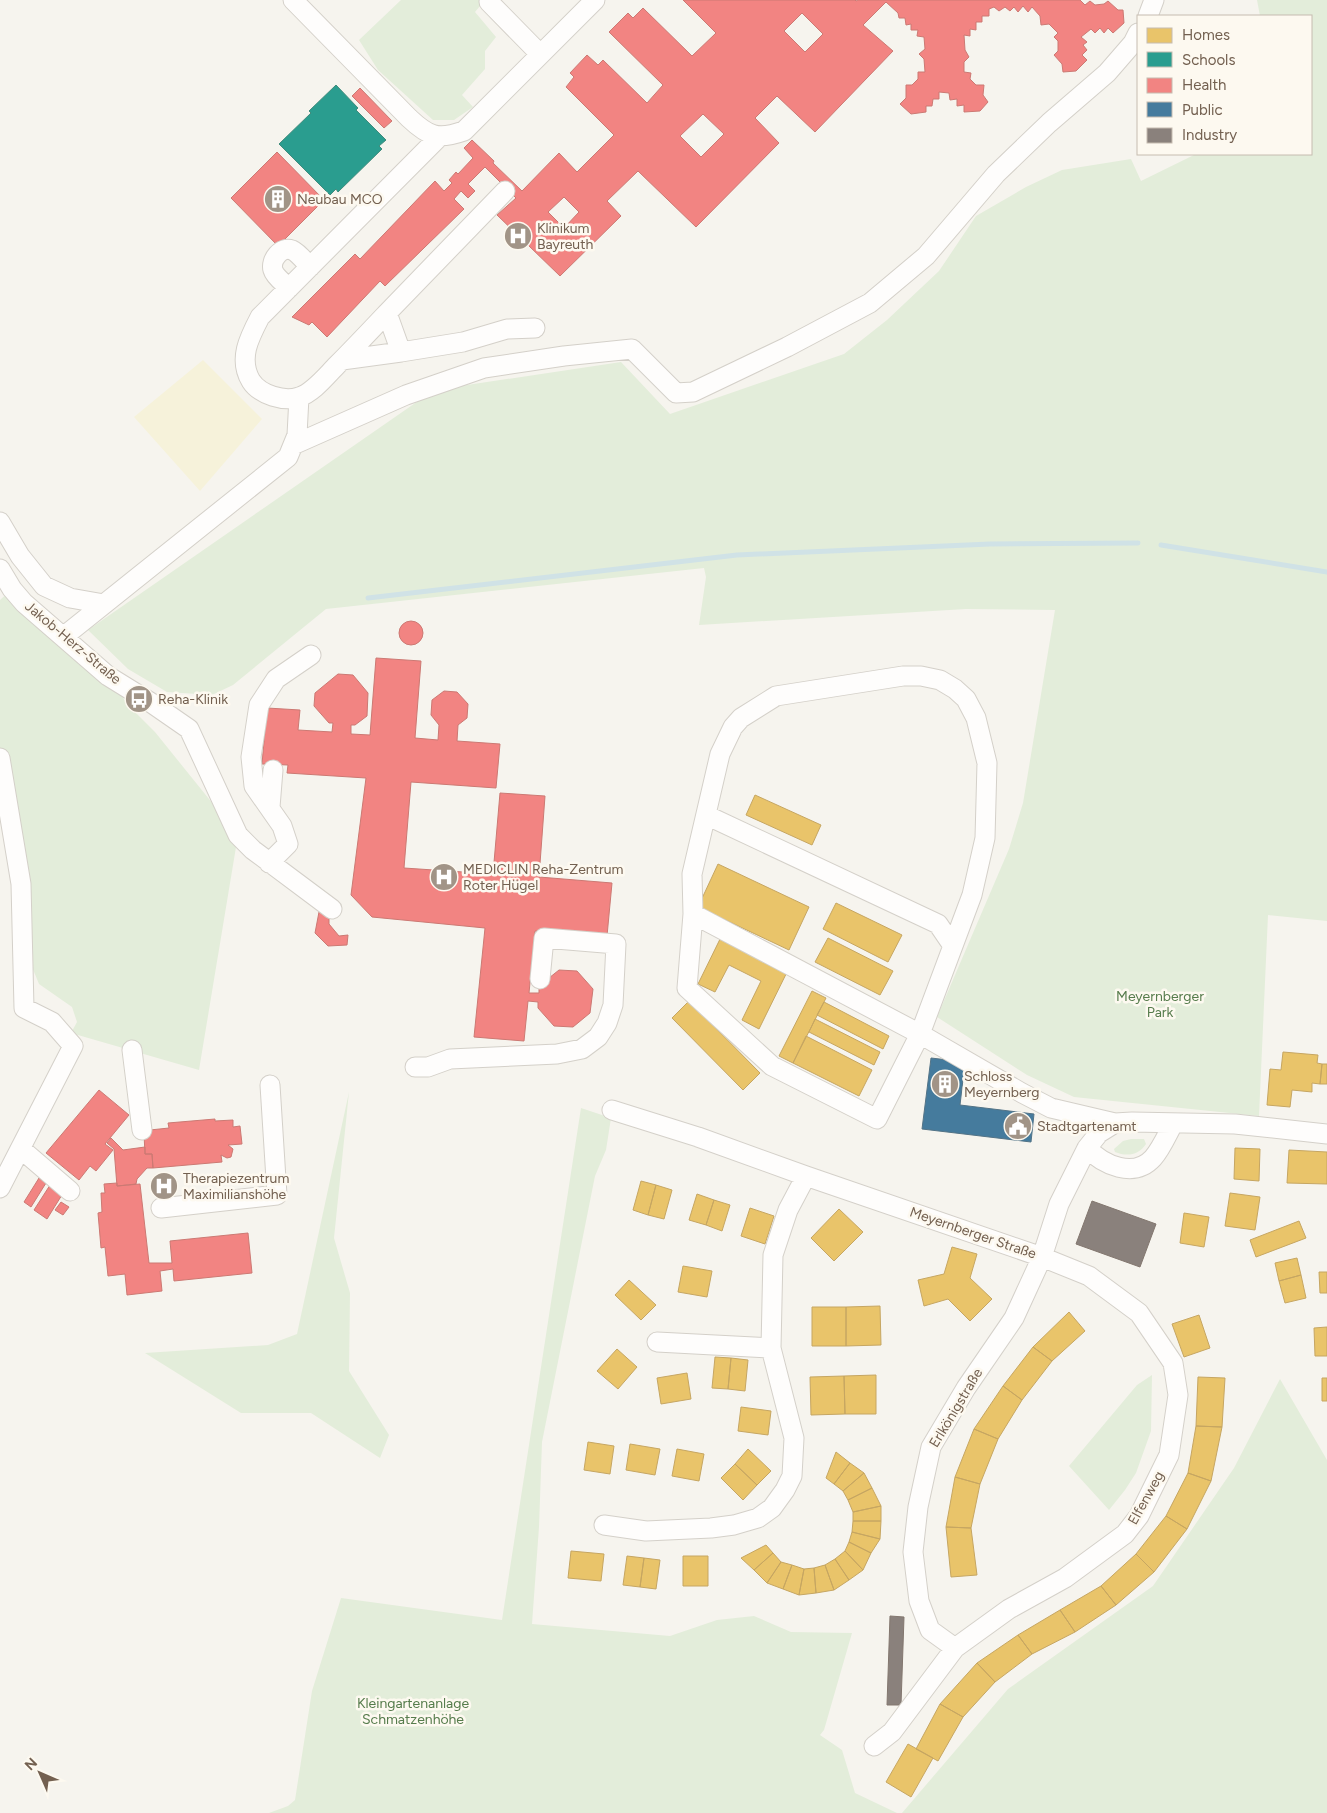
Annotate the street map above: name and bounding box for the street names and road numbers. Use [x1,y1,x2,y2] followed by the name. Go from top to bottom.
[22,598,125,688] street label: Jakob-Herz-Straße
[908,1203,1039,1263] street label: Meyernberger Straße
[926,1365,986,1451] street label: Erlkönigstraße
[1124,1468,1168,1528] street label: Elfenweg

